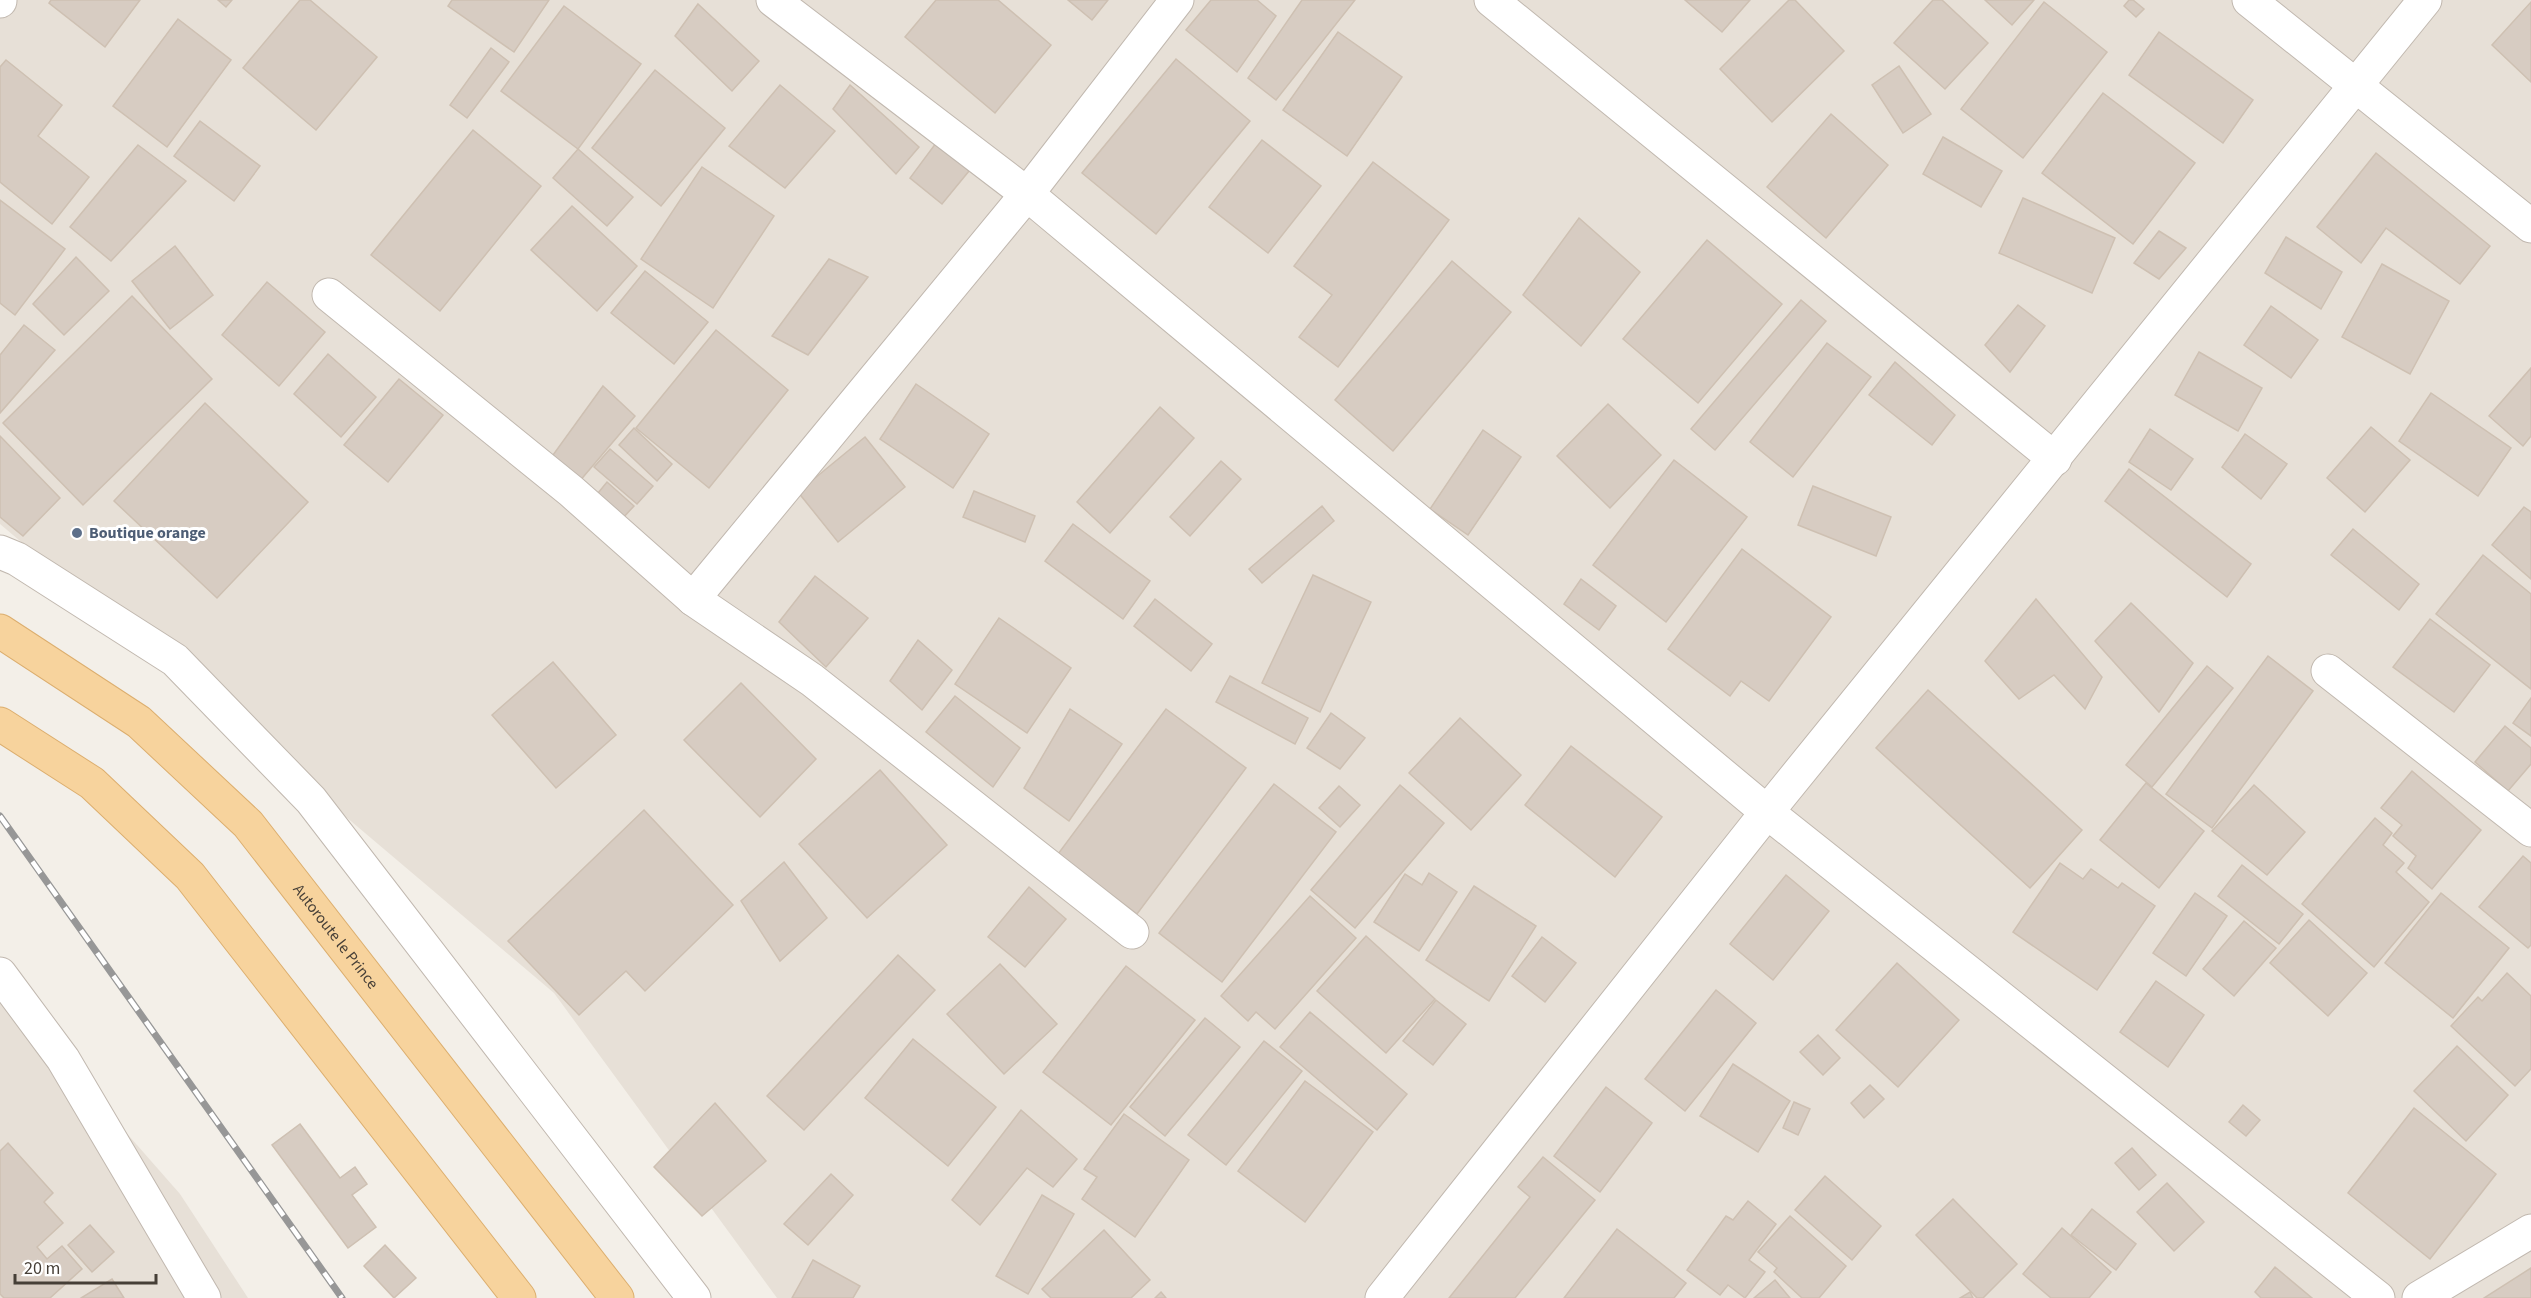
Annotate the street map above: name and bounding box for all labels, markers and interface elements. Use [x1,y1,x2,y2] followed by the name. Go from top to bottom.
[89,522,206,544] place label: Boutique orange
[70,526,84,540] marker: Boutique orange
[288,879,384,994] street label: Autoroute le Prince
[15,1247,156,1285] scale bar
[24,1256,60,1281] text: 20 m

